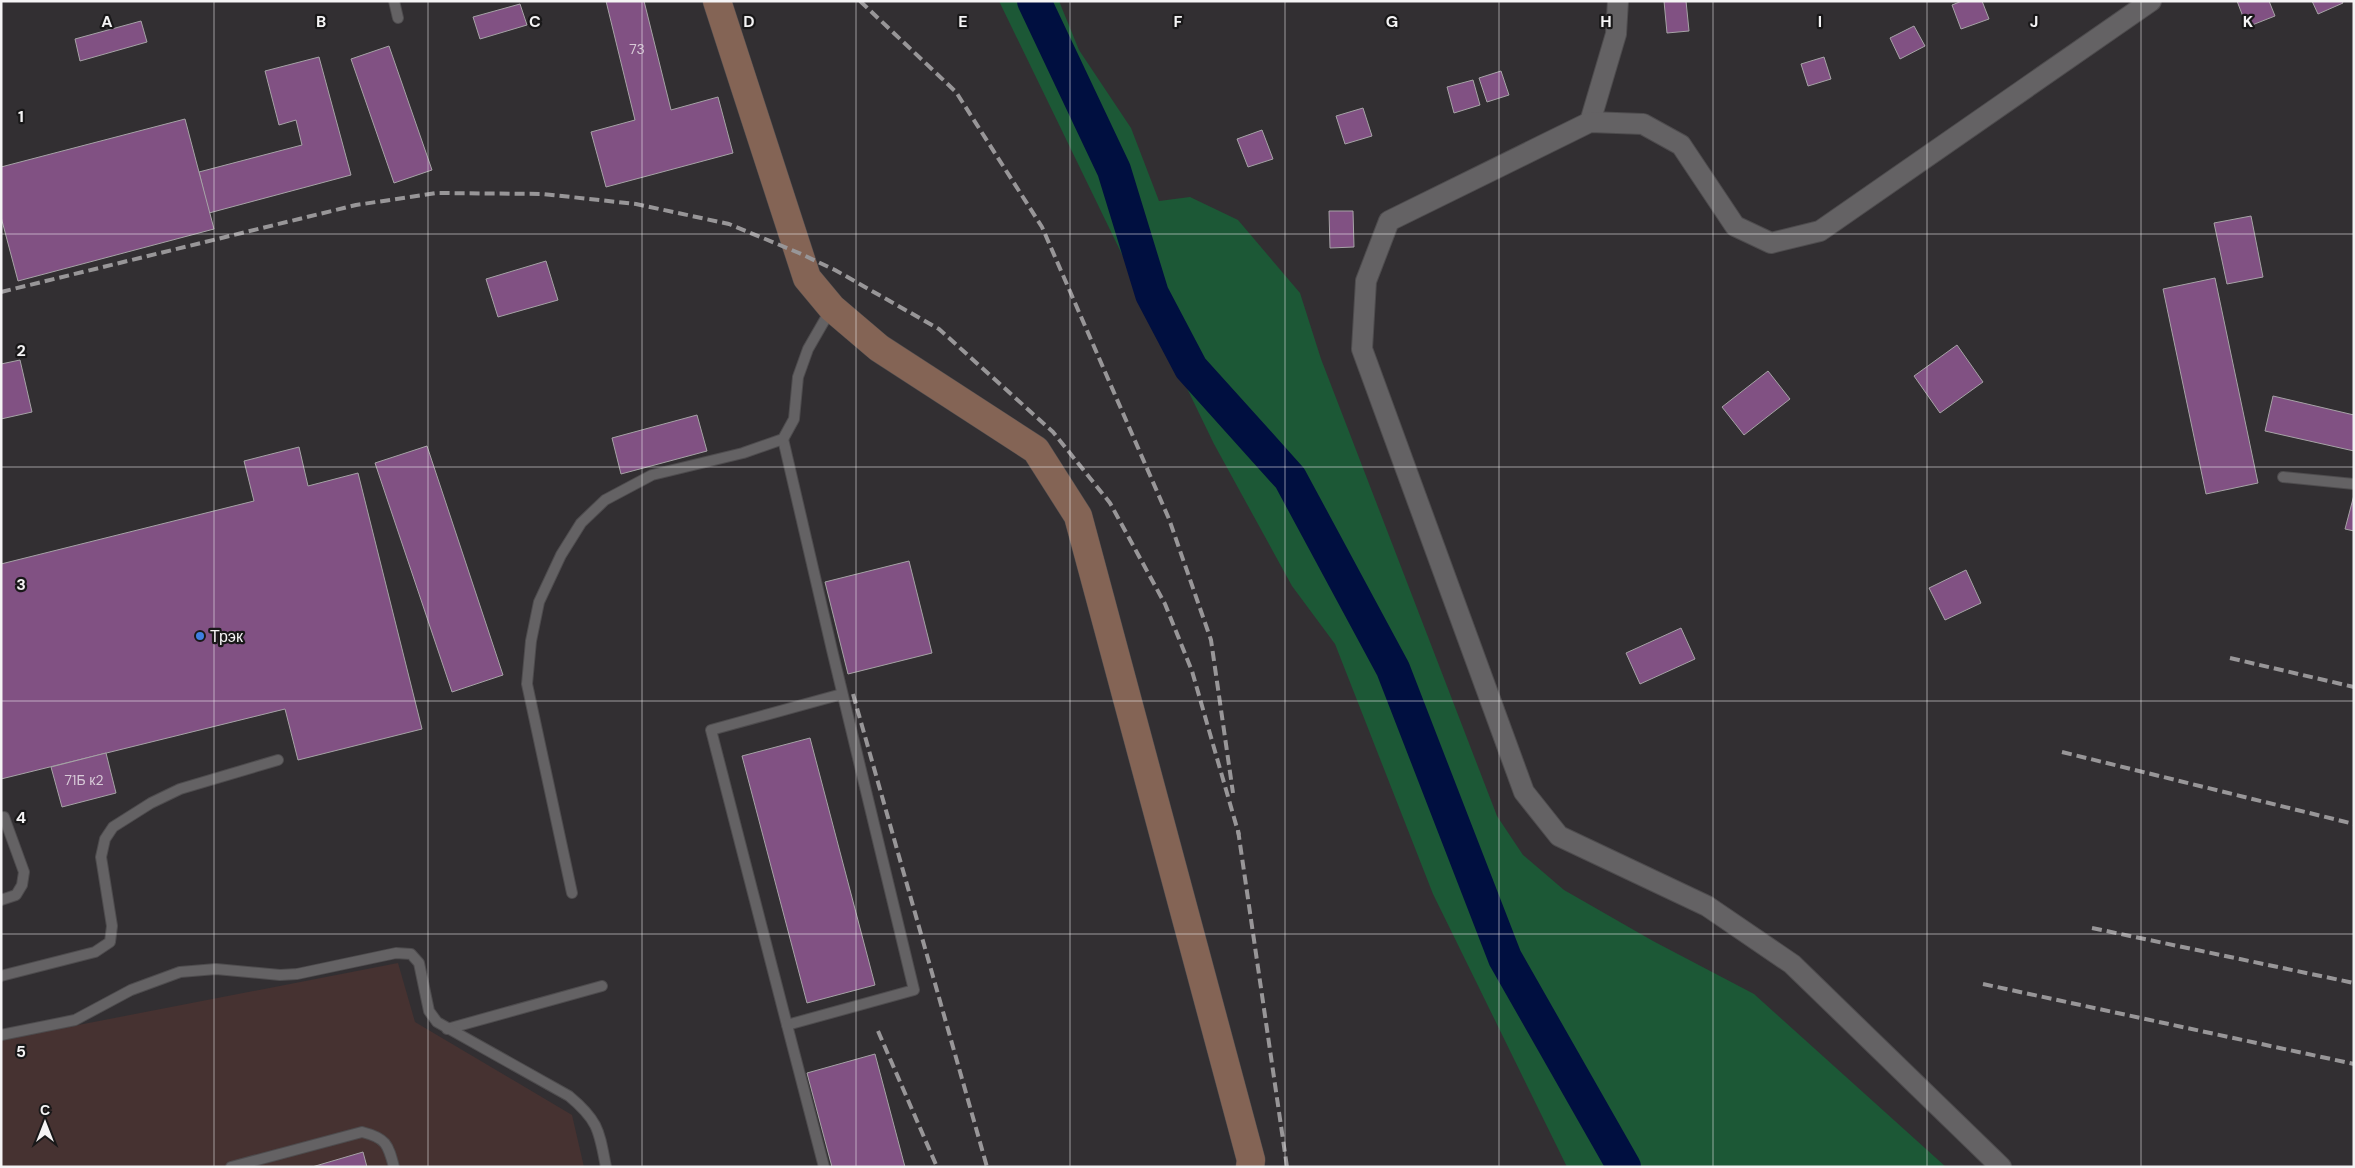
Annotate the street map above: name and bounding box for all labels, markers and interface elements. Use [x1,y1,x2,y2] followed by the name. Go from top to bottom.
[101,11,113,32] text: A
[316,11,326,32] text: B
[529,11,541,32] text: C
[743,11,755,32] text: D
[958,11,968,32] text: E
[1174,11,1183,32] text: F
[1386,11,1398,32] text: G
[1600,11,1612,32] text: H
[1818,11,1822,32] text: I
[2030,11,2038,32] text: J
[2243,11,2254,32] text: K
[629,40,645,58] house number: 73
[18,106,24,127] text: 1
[16,340,26,361] text: 2
[16,574,26,595] text: 3
[210,626,244,647] place label: Трэк
[194,630,206,642] marker: Трэк
[64,771,104,789] house number: 71Б к2
[16,807,26,828] text: 4
[16,1041,26,1062] text: 5
[20,1098,70,1148] north arrow
[40,1101,50,1119] text: С

